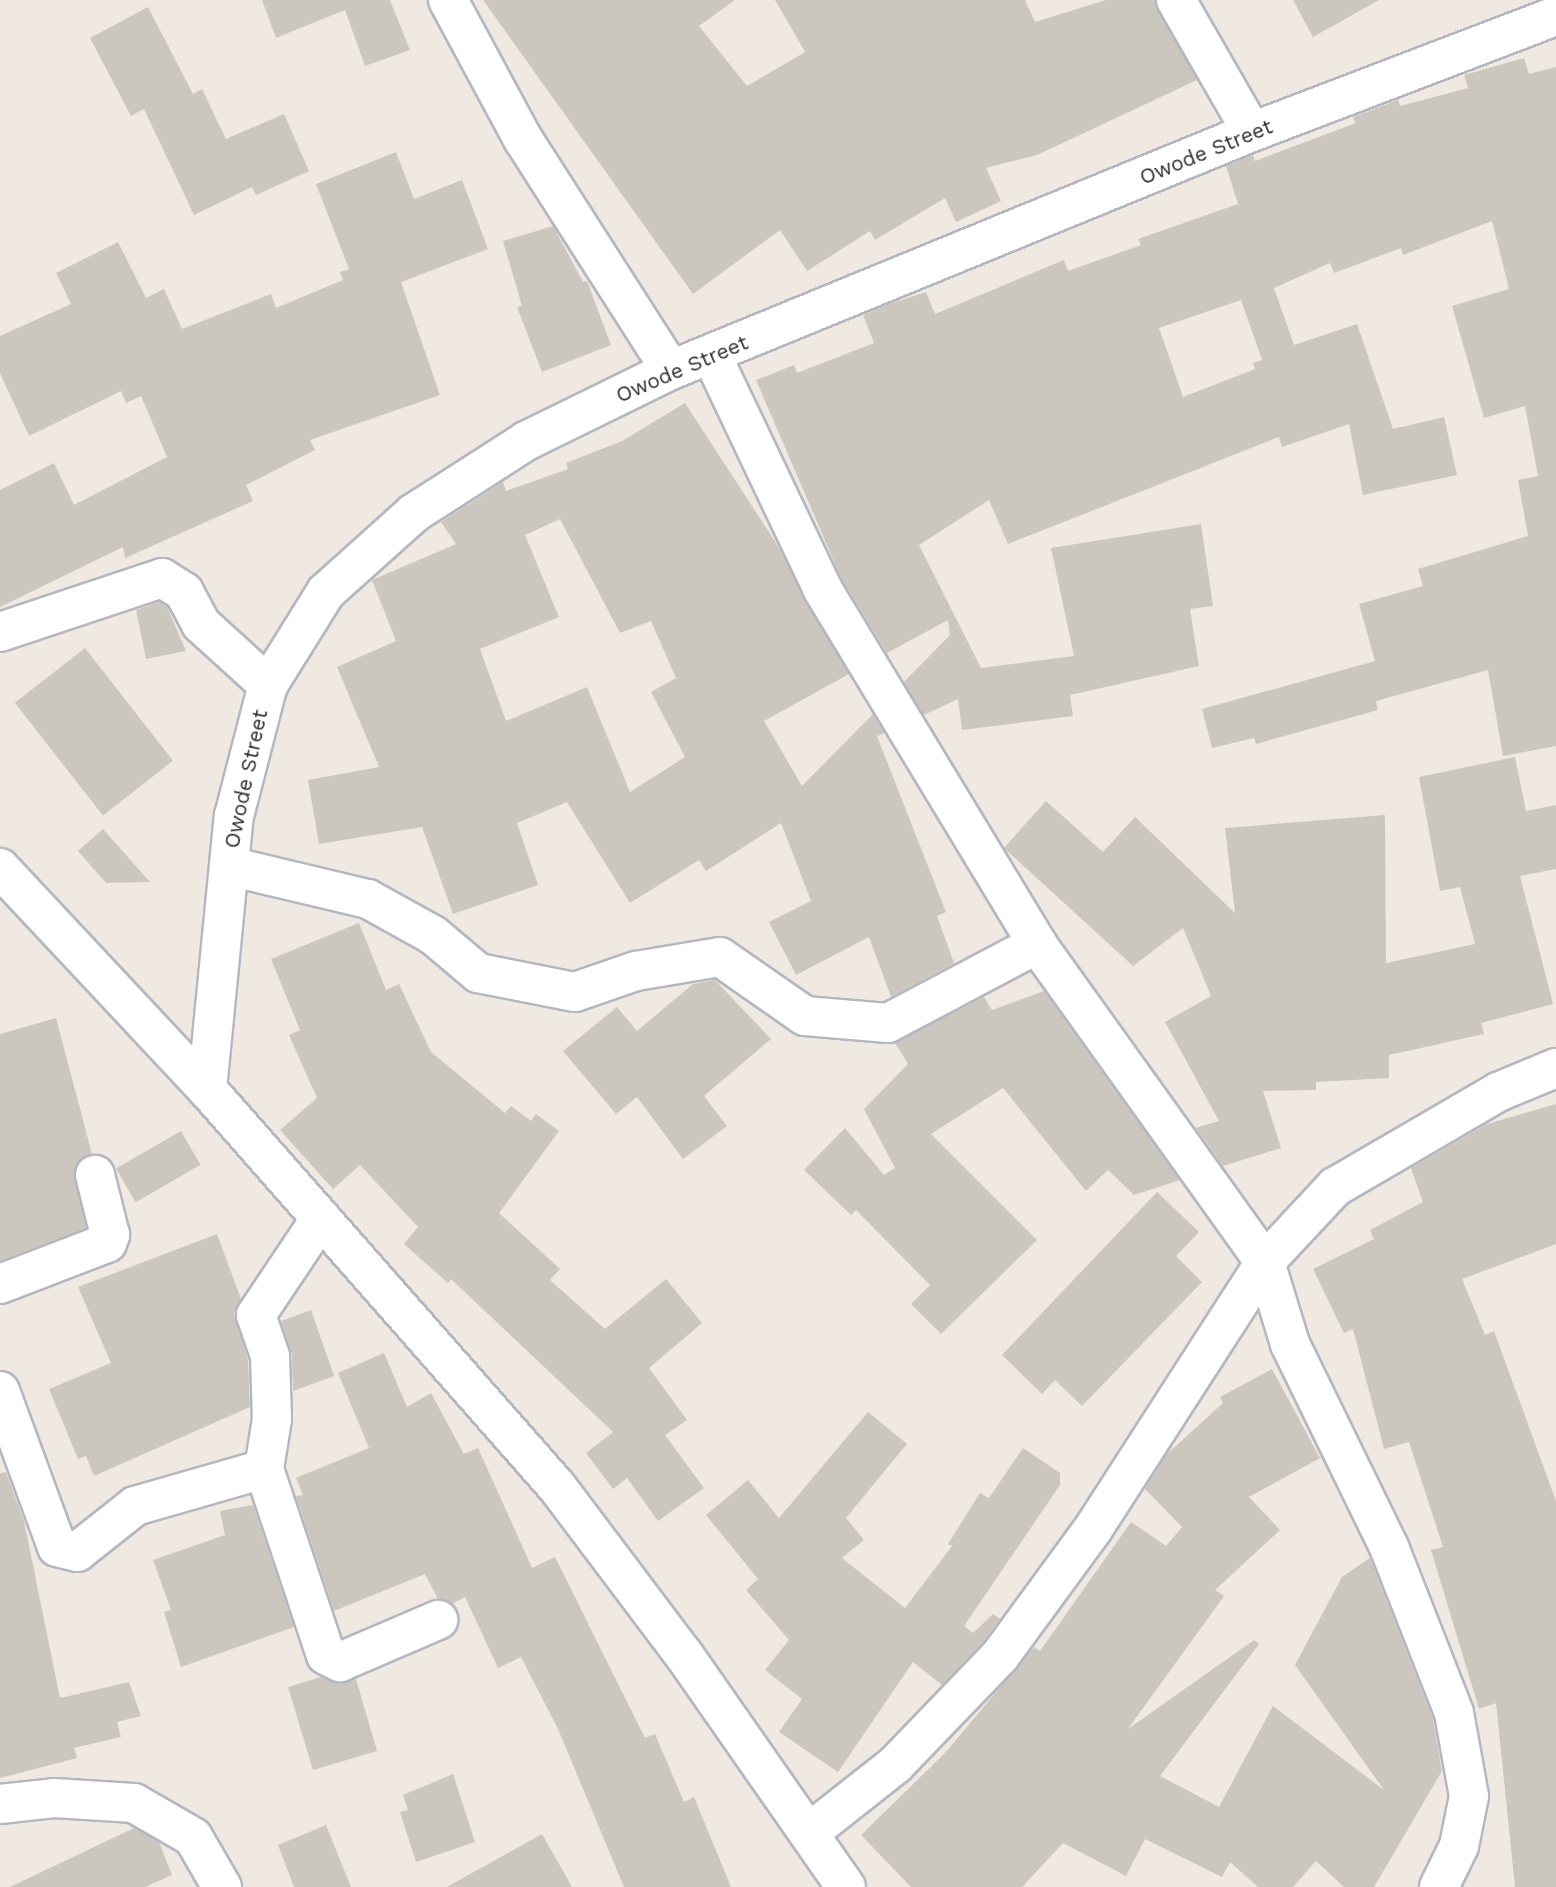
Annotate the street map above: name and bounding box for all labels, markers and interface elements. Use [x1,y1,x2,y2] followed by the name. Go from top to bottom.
[1136,114,1276,190] street label: Owode Street
[612,330,752,408] street label: Owode Street
[219,707,273,851] street label: Owode Street

